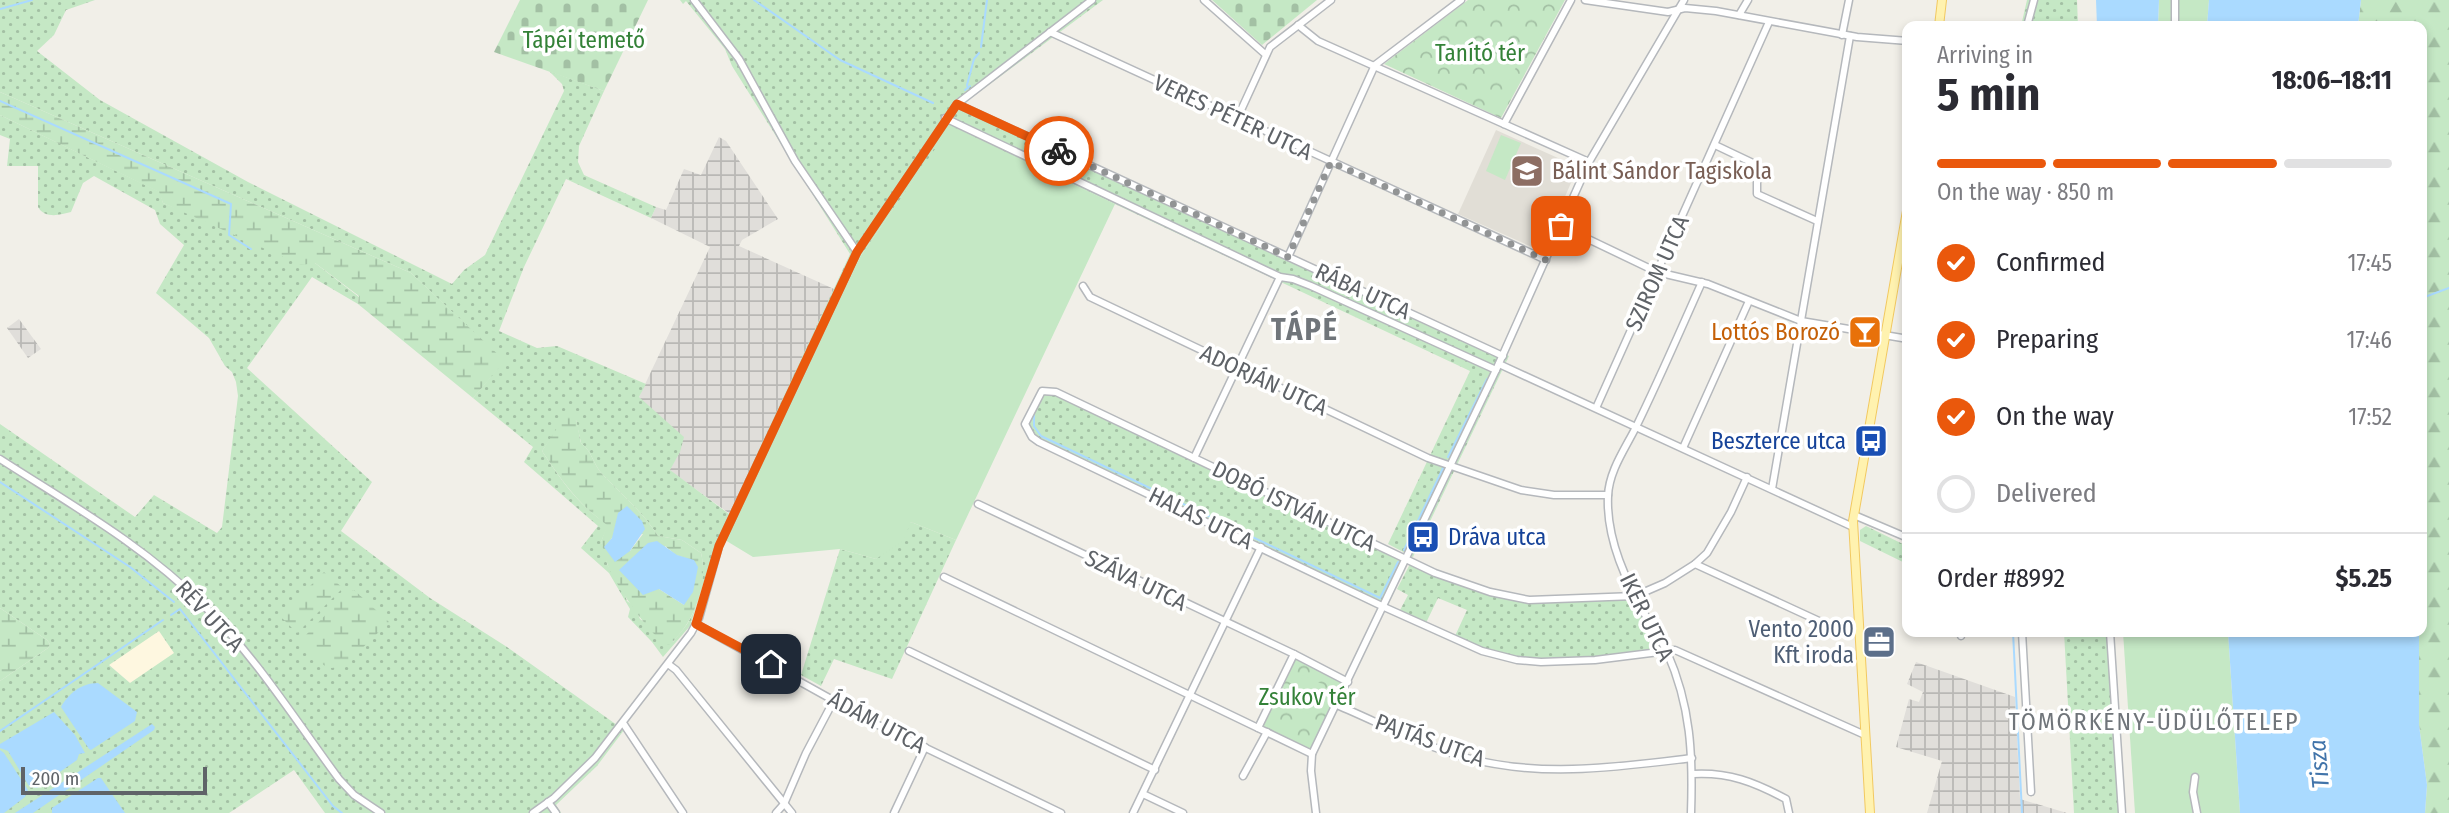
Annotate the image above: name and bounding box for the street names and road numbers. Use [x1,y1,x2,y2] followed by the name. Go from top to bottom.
[1149,67,1317,166] street label: VERES PÉTER UTCA
[1619,211,1695,335] street label: SZIROM UTCA
[1311,256,1415,325] street label: RÁBA UTCA
[1196,337,1332,422] street label: ADORJÁN UTCA
[1208,454,1380,558] street label: DOBÓ ISTVÁN UTCA
[1144,481,1258,555] street label: HALAS UTCA
[1081,542,1192,617] street label: SZÁVA UTCA
[1614,569,1680,665] street label: IKER UTCA
[170,574,251,658] street label: RÉV UTCA
[824,684,931,759] street label: ÁDÁM UTCA
[1371,706,1489,773] street label: PAJTÁS UTCA

